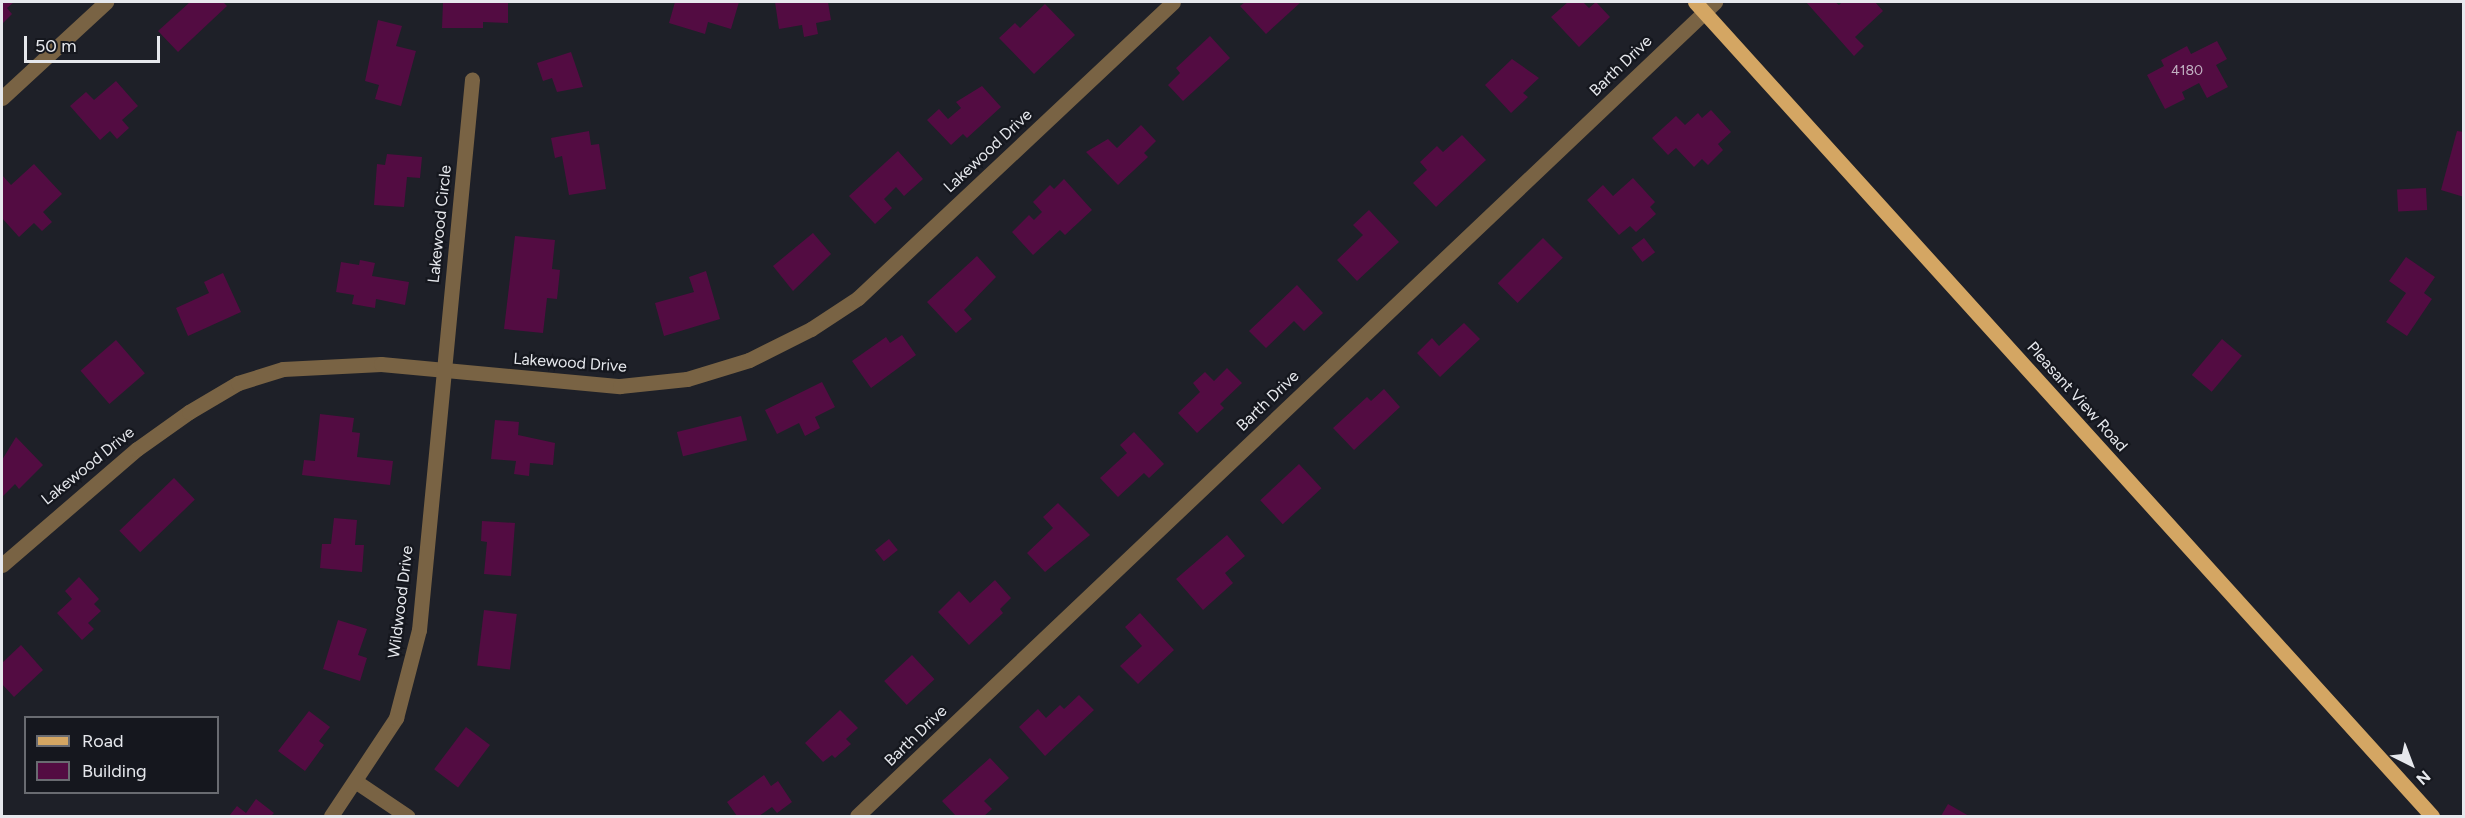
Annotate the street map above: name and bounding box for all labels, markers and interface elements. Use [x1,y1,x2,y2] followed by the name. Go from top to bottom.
[27,24,164,62] scale bar
[1586,32,1656,100] street label: Barth Drive
[35,35,77,57] text: 50 m
[2171,63,2203,79] house number: 4180
[940,105,1036,197] street label: Lakewood Drive
[424,164,456,284] street label: Lakewood Circle
[2023,338,2131,456] street label: Pleasant View Road
[513,349,627,377] street label: Lakewood Drive
[1233,367,1303,435] street label: Barth Drive
[38,423,138,509] street label: Lakewood Drive
[385,545,417,659] street label: Wildwood Drive
[881,702,951,770] street label: Barth Drive
[24,716,219,794] legend
[82,730,123,752] text: Road
[2381,734,2441,794] north arrow
[82,760,147,782] text: Building
[2412,767,2434,789] text: N

